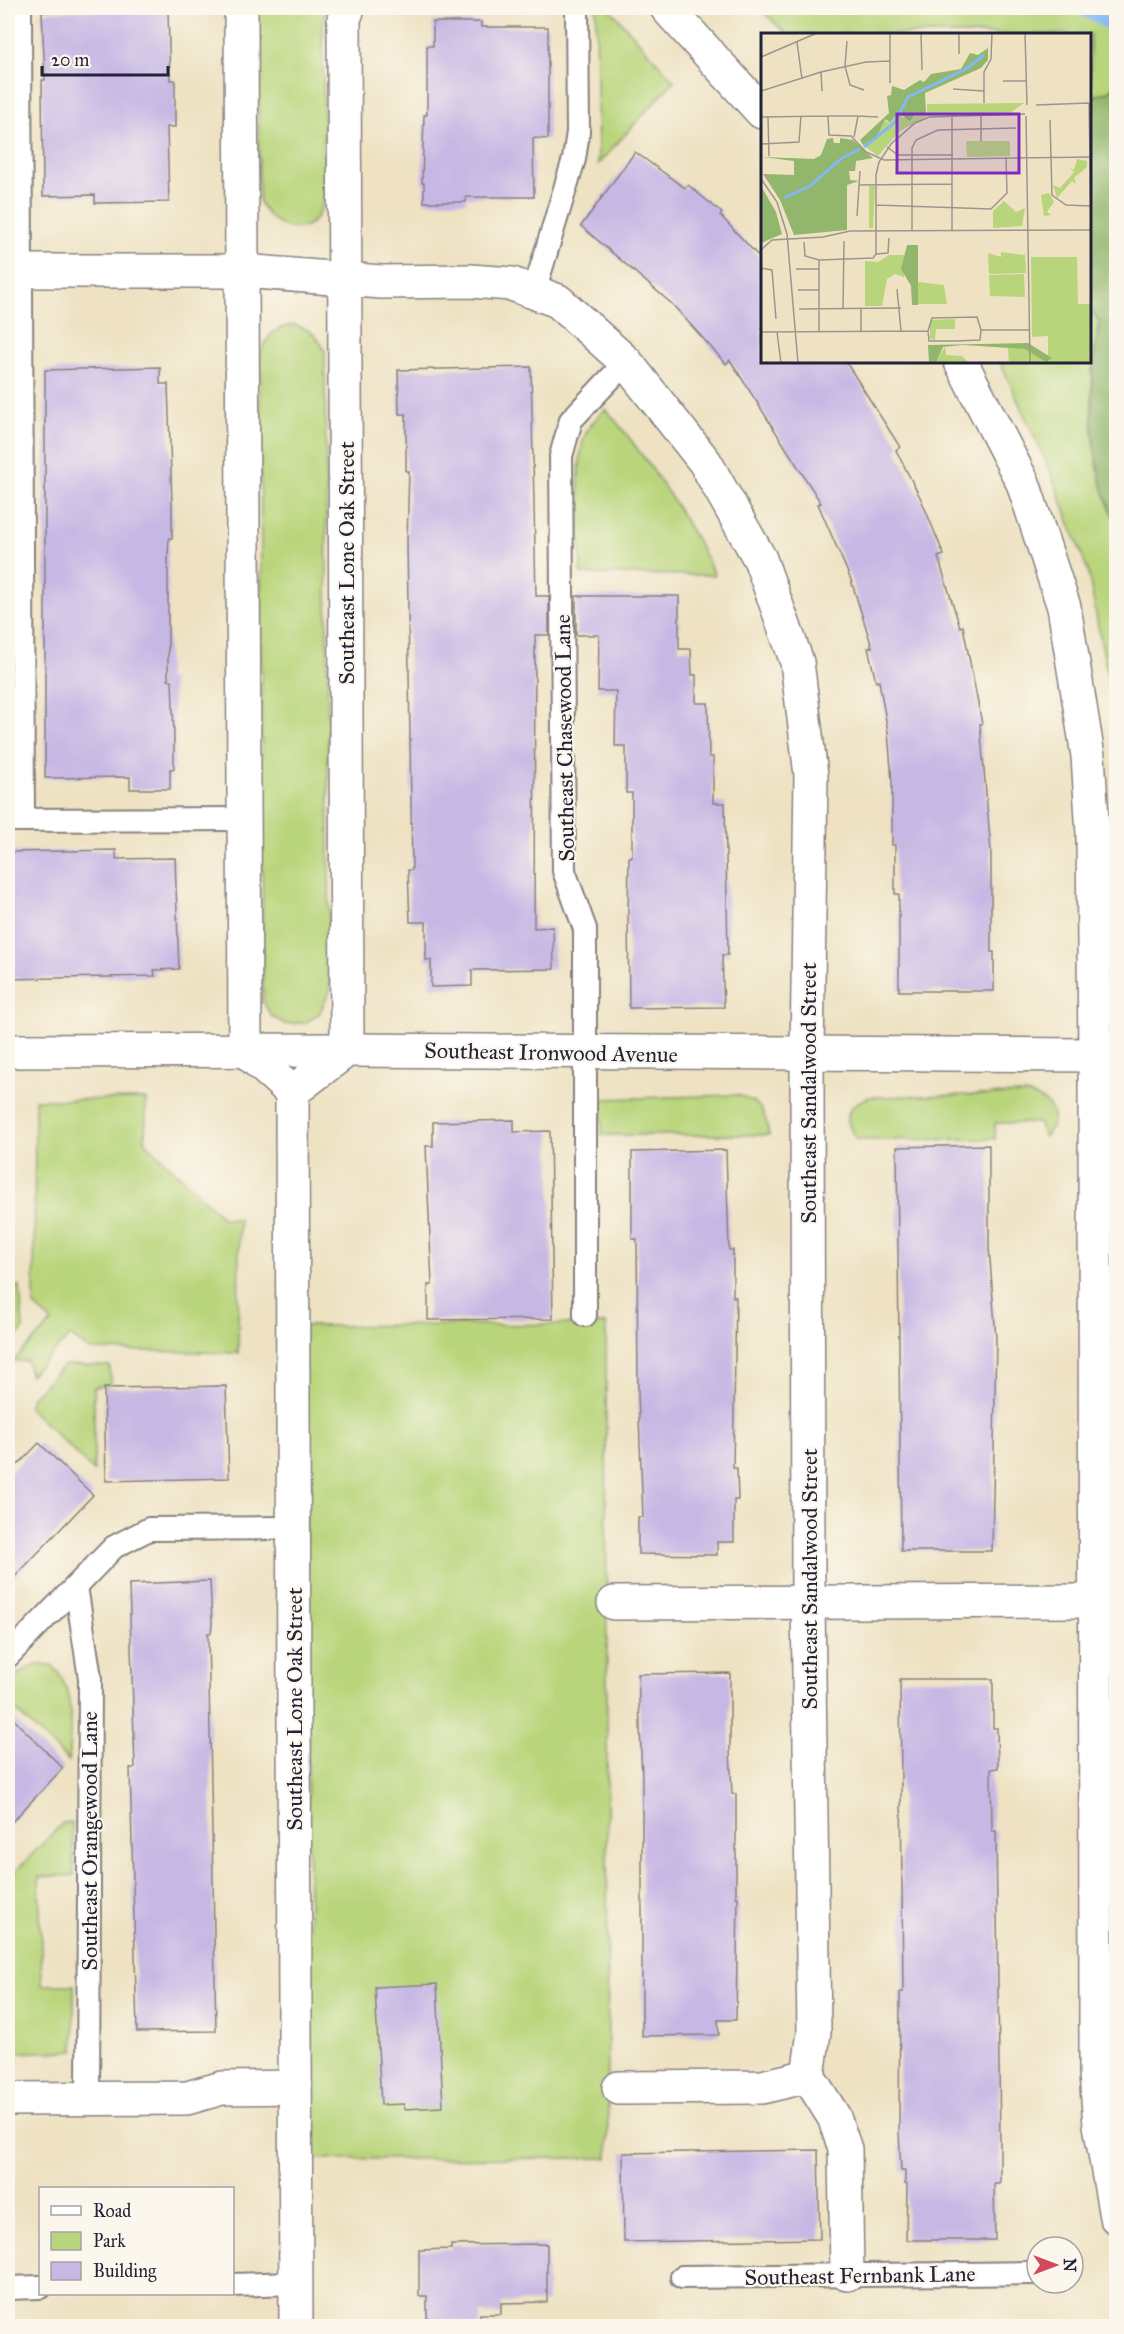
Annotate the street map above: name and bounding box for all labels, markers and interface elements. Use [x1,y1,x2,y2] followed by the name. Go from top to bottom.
[761,33,1091,363] inset map
[42,39,168,77] scale bar
[51,49,89,71] text: 20 m
[333,441,360,685] street label: Southeast Lone Oak Street
[549,614,580,862] street label: Southeast Chasewood Lane
[795,962,822,1224] street label: Southeast Sandalwood Street
[424,1037,678,1068] street label: Southeast Ironwood Avenue
[796,1448,823,1710] street label: Southeast Sandalwood Street
[281,1587,308,1831] street label: Southeast Lone Oak Street
[76,1711,103,1971] street label: Southeast Orangewood Lane
[39,2187,234,2295] legend
[93,2200,131,2222] text: Road
[93,2230,126,2252] text: Park
[1025,2235,1085,2295] north arrow
[1060,2258,1079,2272] text: N
[93,2260,157,2283] text: Building
[744,2260,976,2291] street label: Southeast Fernbank Lane

